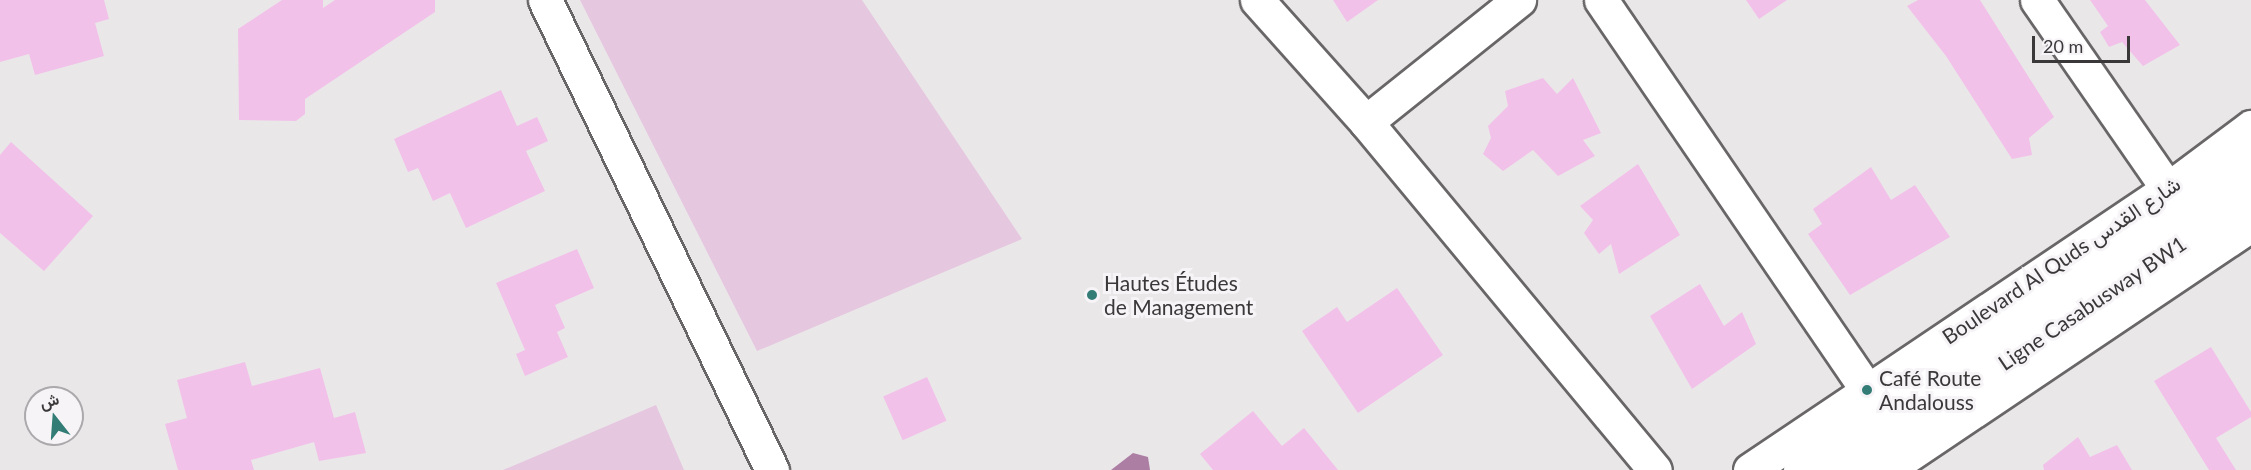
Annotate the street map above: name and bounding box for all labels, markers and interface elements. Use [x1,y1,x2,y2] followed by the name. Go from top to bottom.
[2035,24,2132,62] scale bar
[2043,35,2083,57] text: 20 m
[1937,171,2185,349] street label: Boulevard Al Quds شارع القدس
[1993,231,2191,375] street label: Ligne Casabusway BW1
[1104,270,1253,320] place label: Hautes Études de Management
[1085,288,1099,302] marker: Hautes Études de Management
[1879,365,1981,415] place label: Café Route Andalouss
[1860,383,1874,397] marker: Café Route Andalouss
[24,386,84,446] north arrow
[37,388,61,412] text: ش

